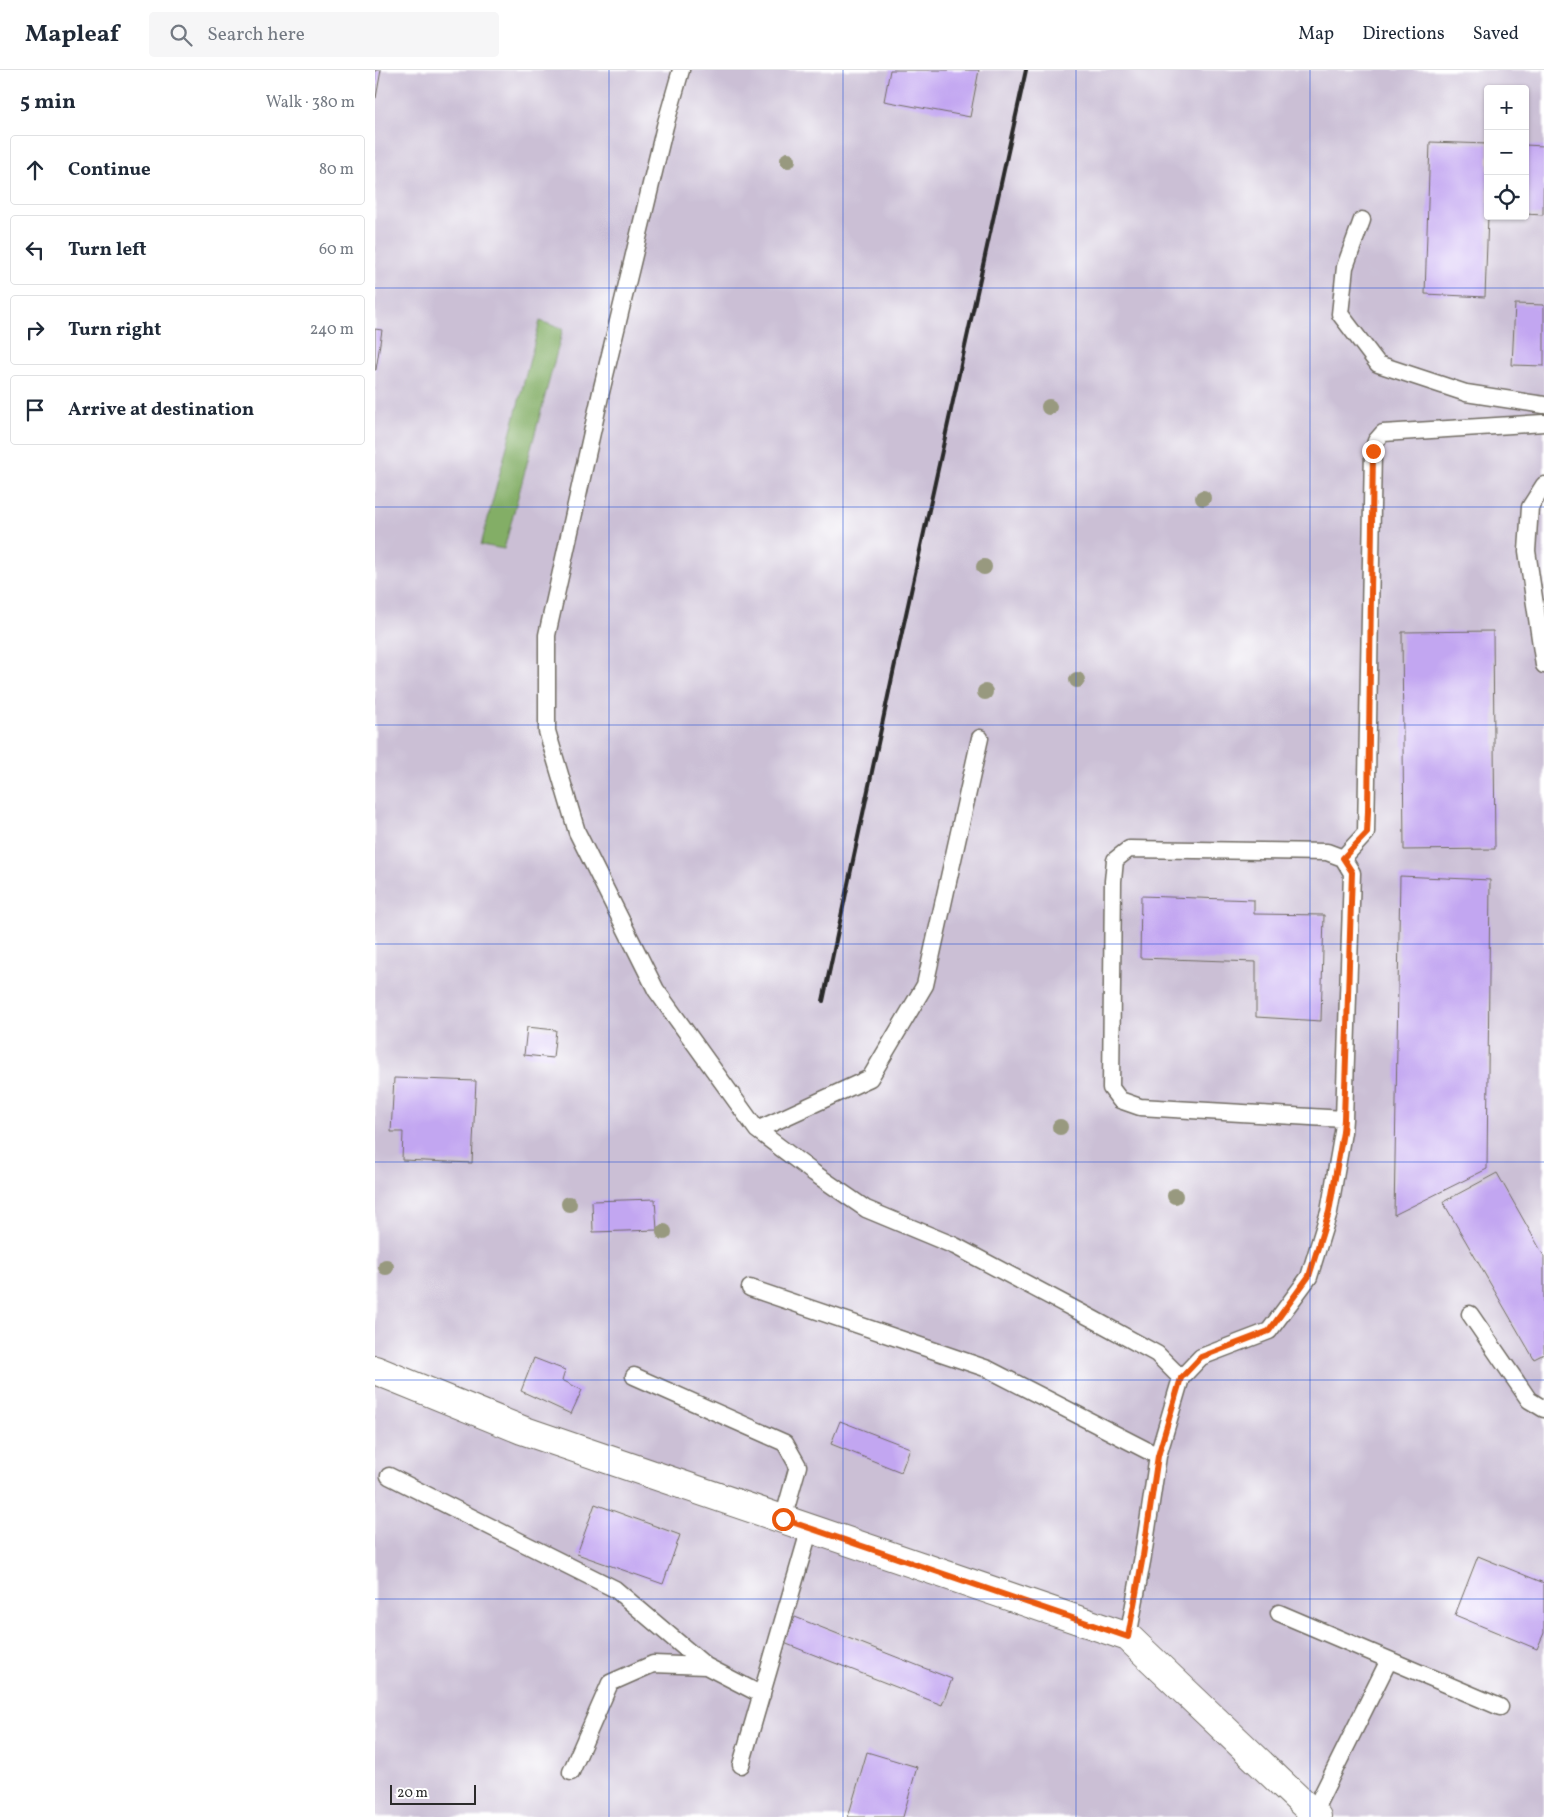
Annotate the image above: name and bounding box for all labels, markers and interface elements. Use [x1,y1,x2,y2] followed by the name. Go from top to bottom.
[149,12,499,57] search box
[25,18,119,52] text: Mapleaf
[167,21,195,49] icon: search
[207,22,305,48] text: Search here
[1298,22,1334,47] text: Map
[1362,22,1445,47] text: Directions
[1473,22,1519,47] text: Saved
[1484,85,1529,220] map controls
[1484,85,1529,130] button: +
[20,88,76,117] text: 5 min
[266,92,355,114] text: Walk · 380 m
[1484,130,1529,175] button: −
[21,156,49,184] icon: ahead
[68,157,151,183] text: Continue
[319,159,354,181] text: 80 m
[1484,175,1529,220] button: locate
[21,236,49,264] icon: left
[68,237,147,263] text: Turn left
[319,239,354,261] text: 60 m
[21,316,49,344] icon: right
[68,317,161,343] text: Turn right
[310,319,354,341] text: 240 m
[21,396,49,424] icon: arrive
[68,397,254,423] text: Arrive at destination
[1362,440,1385,463] route end
[772,1508,795,1531] route start
[390,1782,476,1805] scale bar
[397,1784,428,1803] text: 20 m

